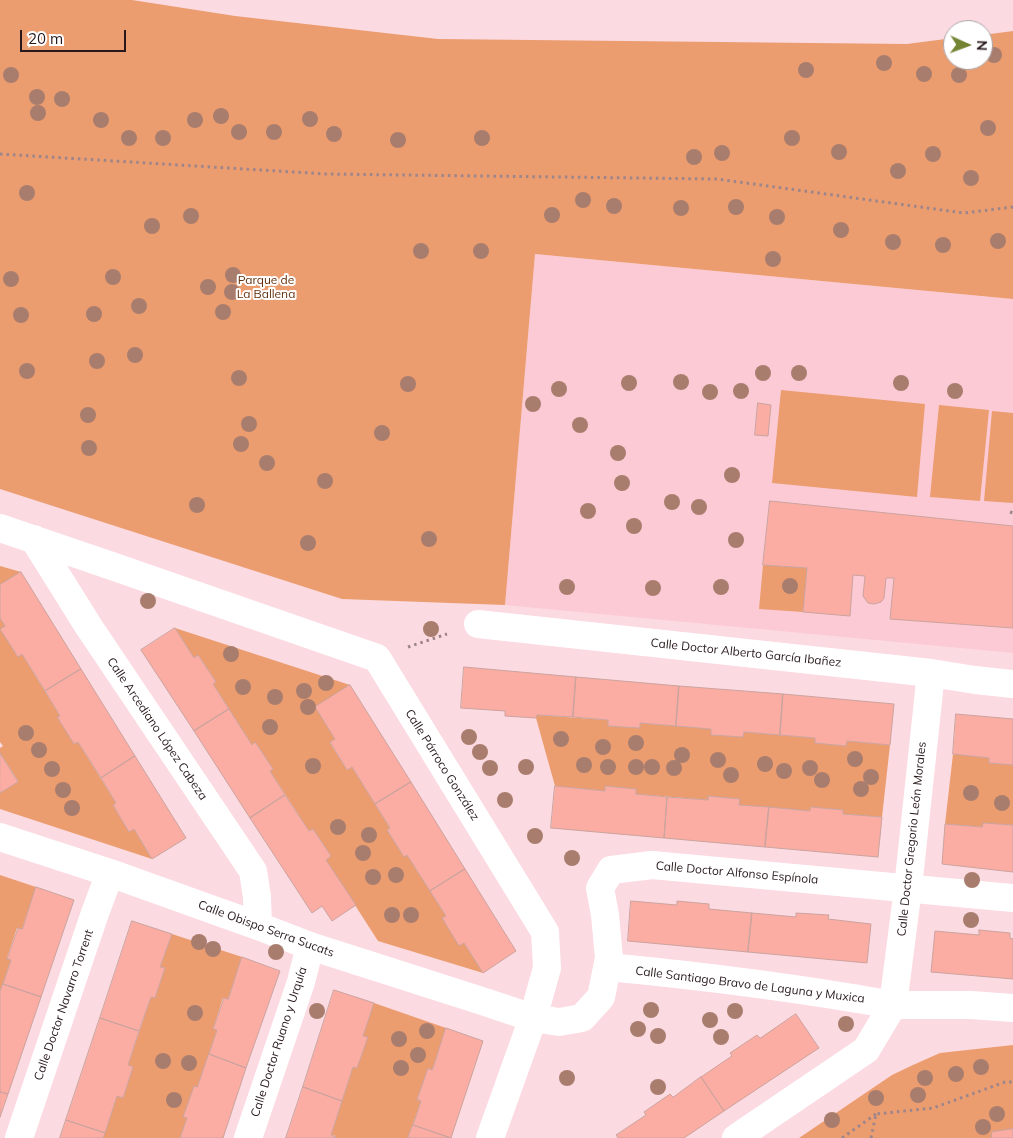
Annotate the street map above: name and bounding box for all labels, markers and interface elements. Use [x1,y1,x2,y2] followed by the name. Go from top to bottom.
[22,20,129,52] scale bar
[943,20,993,70] north arrow
[28,29,63,48] text: 20 m
[973,40,991,51] text: N
[237,273,295,301] park label: Parque de La Ballena
[650,636,842,670] street label: Calle Doctor Alberto García Ibañez
[104,655,210,803] street label: Calle Arcediano López Cabeza
[402,707,482,823] street label: Calle Párroco González
[895,741,929,937] street label: Calle Doctor Gregorio León Morales
[655,859,819,887] street label: Calle Doctor Alfonso Espínola
[196,898,336,960] street label: Calle Obispo Serra Sucats
[31,928,97,1082] street label: Calle Doctor Navarro Torrent
[635,964,865,1006] street label: Calle Santiago Bravo de Laguna y Muxica
[248,965,310,1119] street label: Calle Doctor Ruano y Urquía

